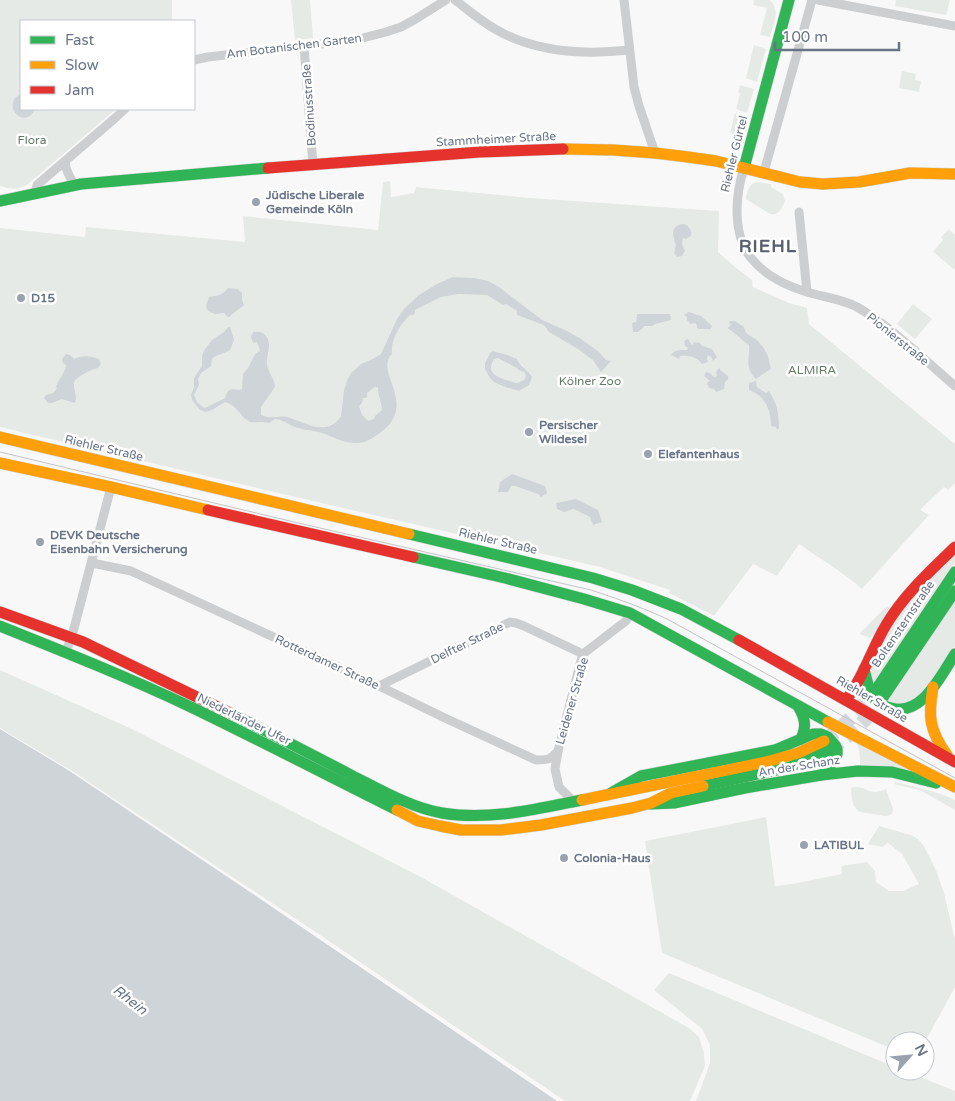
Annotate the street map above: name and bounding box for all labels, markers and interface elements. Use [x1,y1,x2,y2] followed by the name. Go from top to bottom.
[20,20,195,110] legend
[775,20,899,52] scale bar
[782,28,828,46] text: 100 m
[65,31,95,49] text: Fast
[226,31,362,61] street label: Am Botanischen Garten
[65,56,99,74] text: Slow
[299,63,319,146] street label: Bodinusstraße
[65,81,94,99] text: Jam
[718,114,750,194] street label: Riehler Gürtel
[436,129,557,149] street label: Stammheimer Straße
[18,133,46,147] park label: Flora
[265,188,364,216] place label: Jüdische Liberale Gemeinde Köln
[250,196,262,208] marker: Jüdische Liberale Gemeinde Köln
[739,235,797,257] district label: RIEHL
[31,291,56,305] place label: D15
[15,292,27,304] marker: D15
[864,310,932,368] street label: Pionierstraße
[788,363,836,377] park label: ALMIRA
[559,374,621,388] park label: Kölner Zoo
[539,418,598,446] place label: Persischer Wildesel
[523,426,535,438] marker: Persischer Wildesel
[63,432,145,464] street label: Riehler Straße
[658,447,740,461] place label: Elefantenhaus
[642,448,654,460] marker: Elefantenhaus
[457,525,539,557] street label: Riehler Straße
[50,528,188,557] place label: DEVK Deutsche Eisenbahn Versicherung
[34,536,46,548] marker: DEVK Deutsche Eisenbahn Versicherung
[869,578,937,670] street label: Boltensternstraße
[428,619,506,667] street label: Delfter Straße
[273,632,381,692] street label: Rotterdamer Straße
[553,656,591,746] street label: Leidener Straße
[834,673,910,725] street label: Riehler Straße
[195,690,293,748] street label: Niederländer Ufer
[757,753,841,779] street label: An der Schanz
[814,838,864,852] place label: LATIBUL
[798,839,810,851] marker: LATIBUL
[574,851,651,865] place label: Colonia-Haus
[558,852,570,864] marker: Colonia-Haus
[110,981,151,1019] water label: Rhein
[885,1031,935,1081] north arrow
[911,1041,931,1059] text: N

